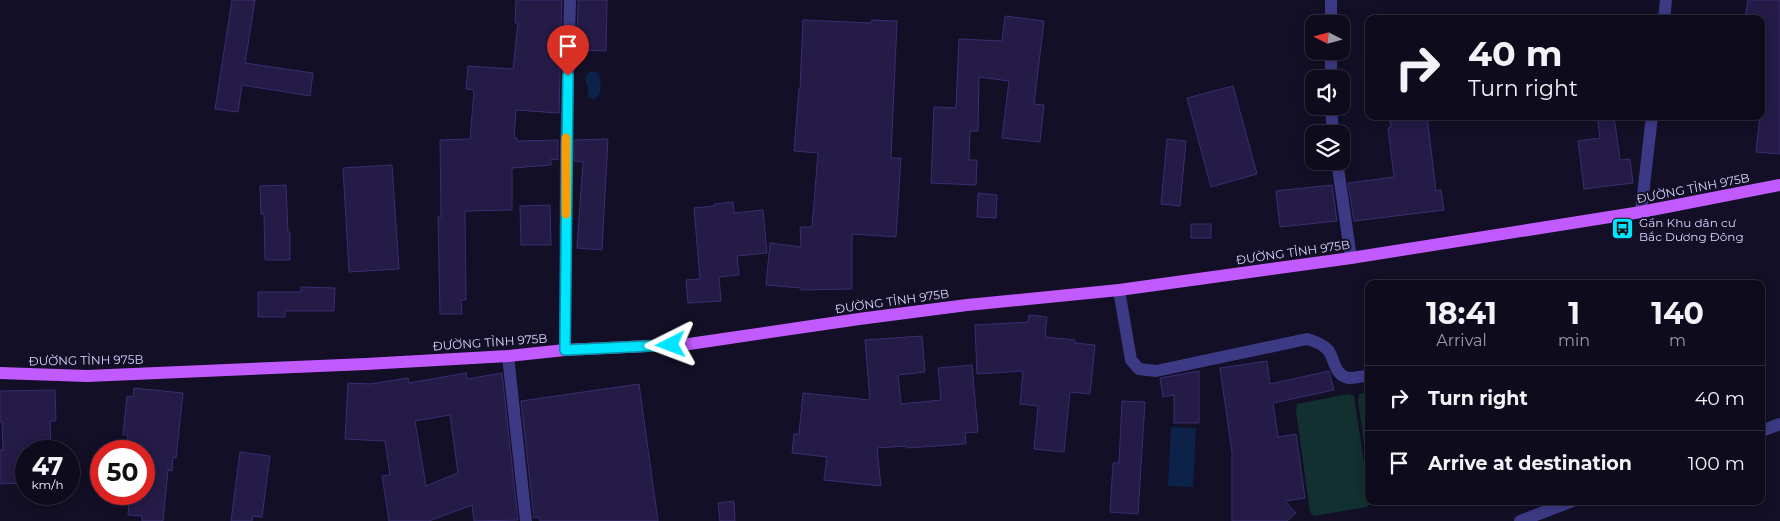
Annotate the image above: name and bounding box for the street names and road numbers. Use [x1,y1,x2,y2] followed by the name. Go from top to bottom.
[1635,170,1751,206] street label: ĐƯỜNG TỈNH 975B
[1235,237,1351,267] street label: ĐƯỜNG TỈNH 975B
[834,286,950,316] street label: ĐƯỜNG TỈNH 975B
[432,331,548,353] street label: ĐƯỜNG TỈNH 975B
[28,351,144,369] street label: ĐƯỜNG TỈNH 975B

